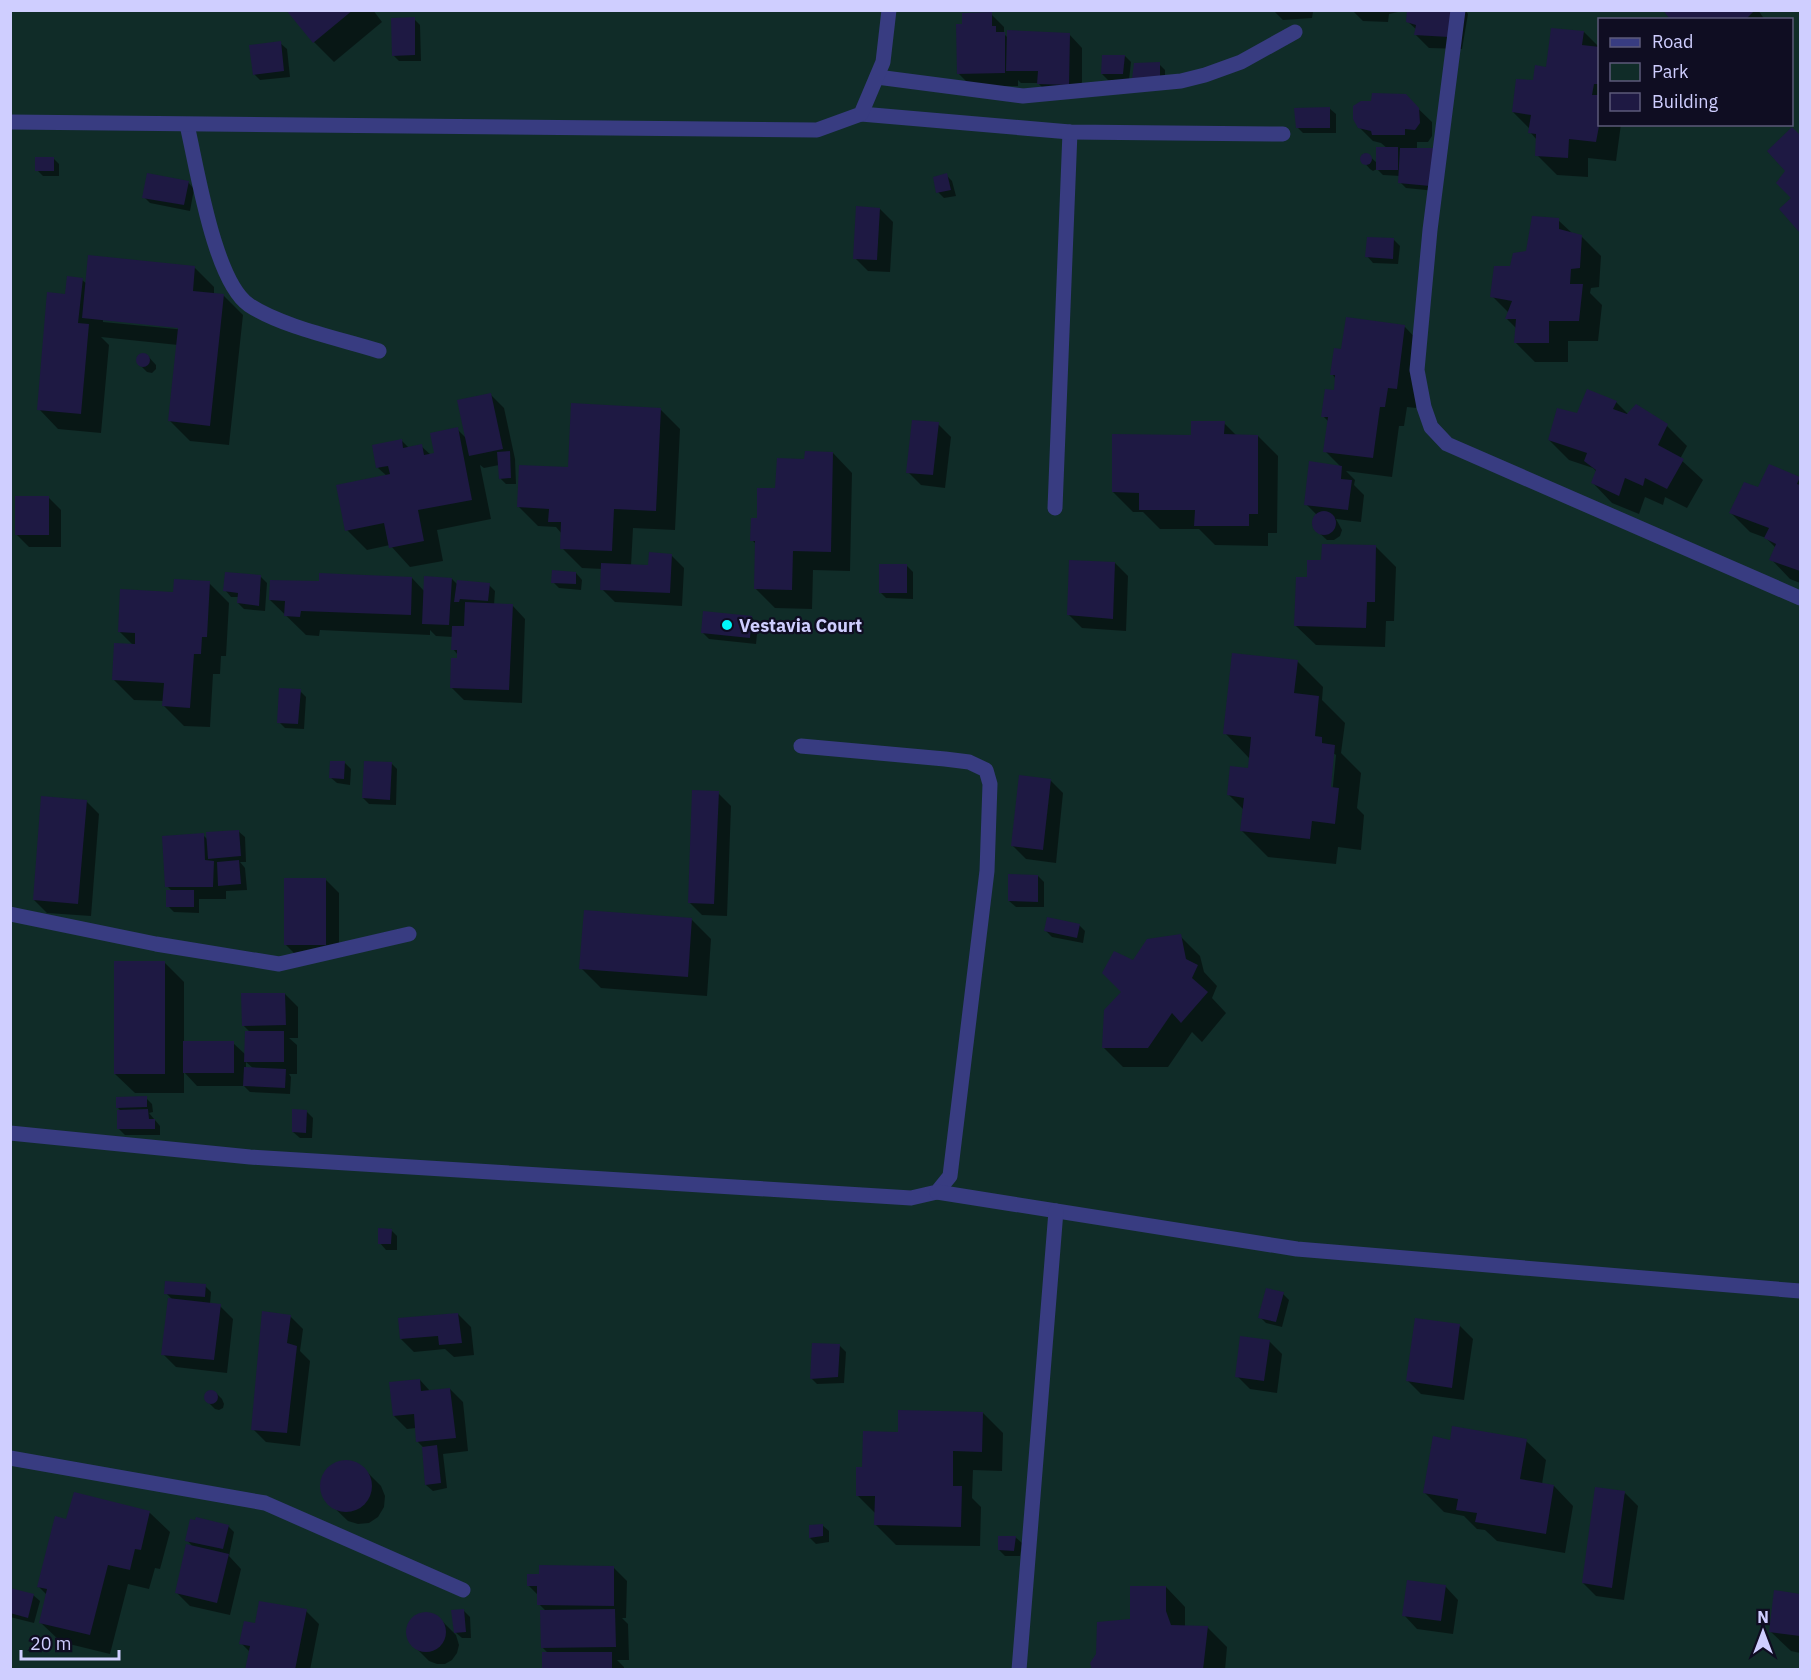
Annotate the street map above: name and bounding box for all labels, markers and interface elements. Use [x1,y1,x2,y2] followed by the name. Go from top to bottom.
[1598,18,1793,126] legend
[1652,30,1693,53] text: Road
[1652,60,1689,83] text: Park
[1652,90,1719,113] text: Building
[739,614,862,637] place label: Vestavia Court
[720,618,734,632] marker: Vestavia Court
[1733,1602,1793,1662] north arrow
[1757,1607,1769,1627] text: N
[21,1623,118,1661] scale bar
[30,1632,72,1655] text: 20 m

